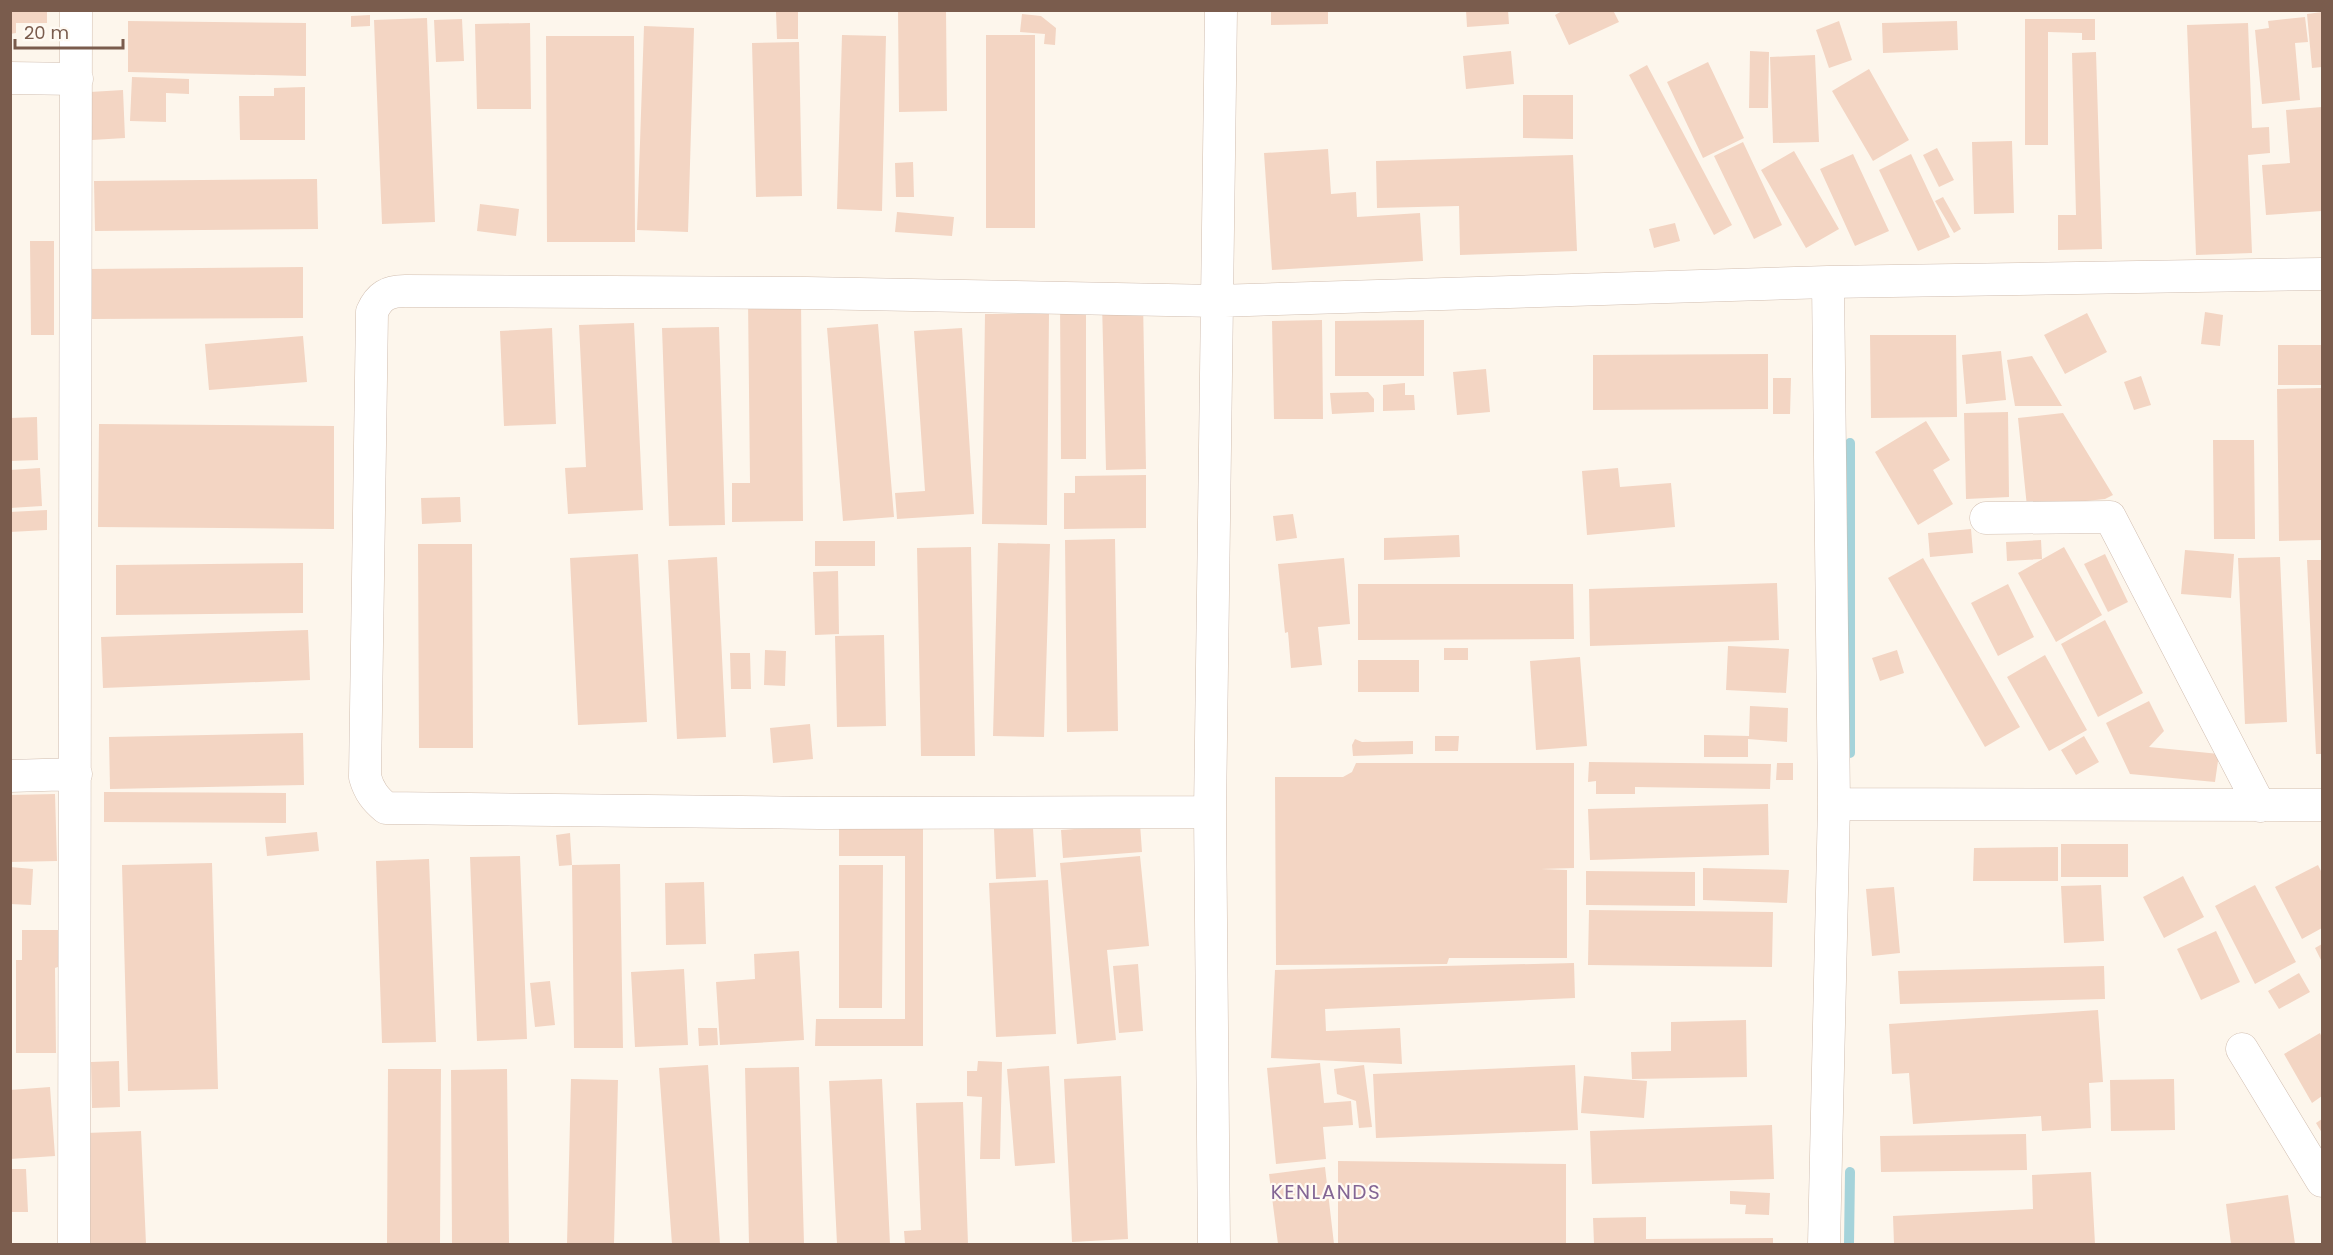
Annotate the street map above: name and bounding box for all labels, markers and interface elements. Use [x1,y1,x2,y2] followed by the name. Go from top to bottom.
[15,12,123,50] scale bar
[24,20,69,45] text: 20 m
[1271,1178,1381,1206] district label: KENLANDS

